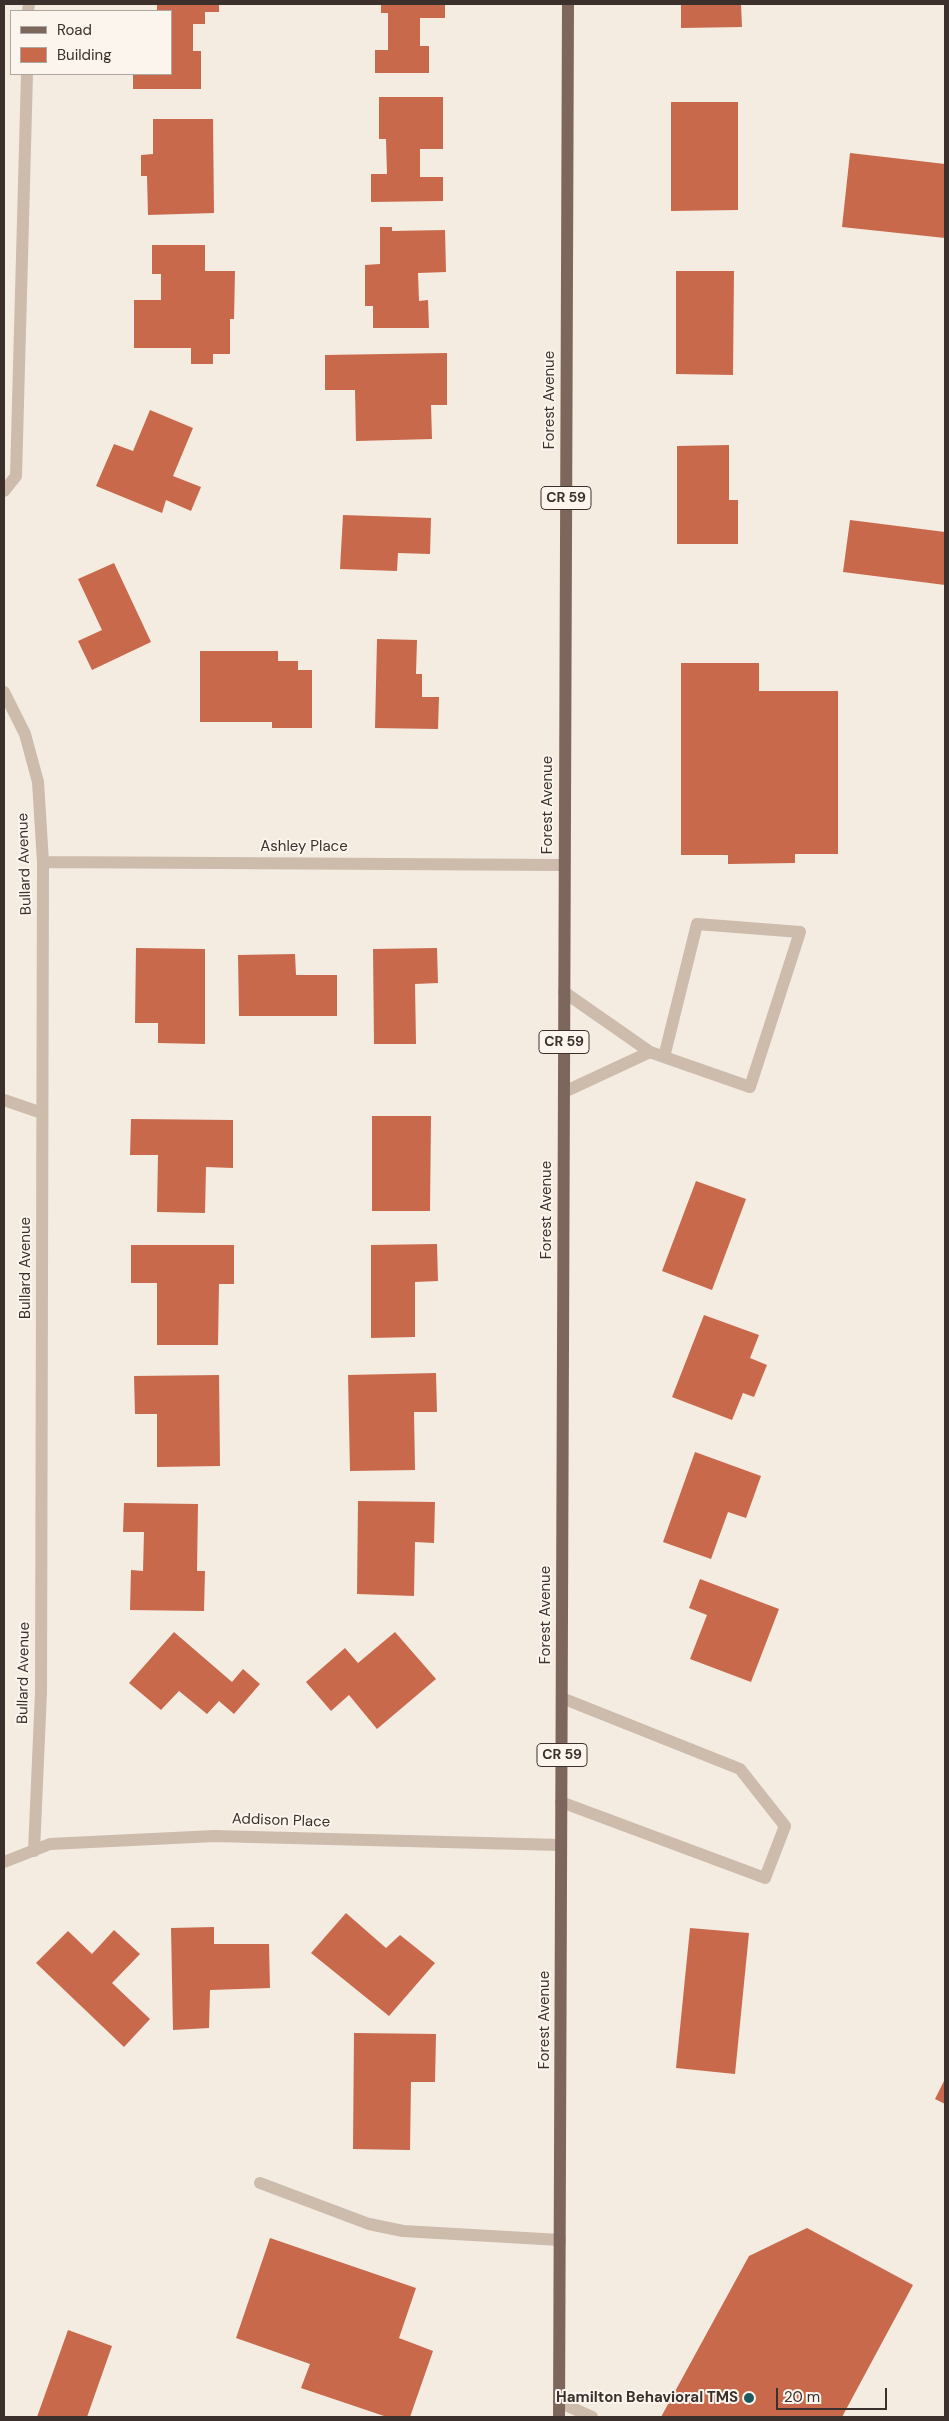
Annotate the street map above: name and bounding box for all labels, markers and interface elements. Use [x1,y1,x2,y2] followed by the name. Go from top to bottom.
[10,10,172,75] legend
[57,20,92,40] text: Road
[57,45,112,65] text: Building
[541,351,559,449] street label: Forest Avenue
[541,486,591,509] road number: CR 59
[539,756,557,854] street label: Forest Avenue
[14,813,36,915] street label: Bullard Avenue
[260,838,348,856] street label: Ashley Place
[539,1030,589,1054] road number: CR 59
[538,1161,556,1259] street label: Forest Avenue
[17,1217,35,1319] street label: Bullard Avenue
[537,1566,555,1664] street label: Forest Avenue
[14,1622,34,1724] street label: Bullard Avenue
[537,1744,587,1766] road number: CR 59
[232,1810,330,1832] street label: Addison Place
[536,1971,554,2069] street label: Forest Avenue
[779,2378,890,2410] scale bar
[784,2387,820,2407] text: 20 m
[556,2389,738,2407] place label: Hamilton Behavioral TMS
[742,2391,756,2405] marker: Hamilton Behavioral TMS

